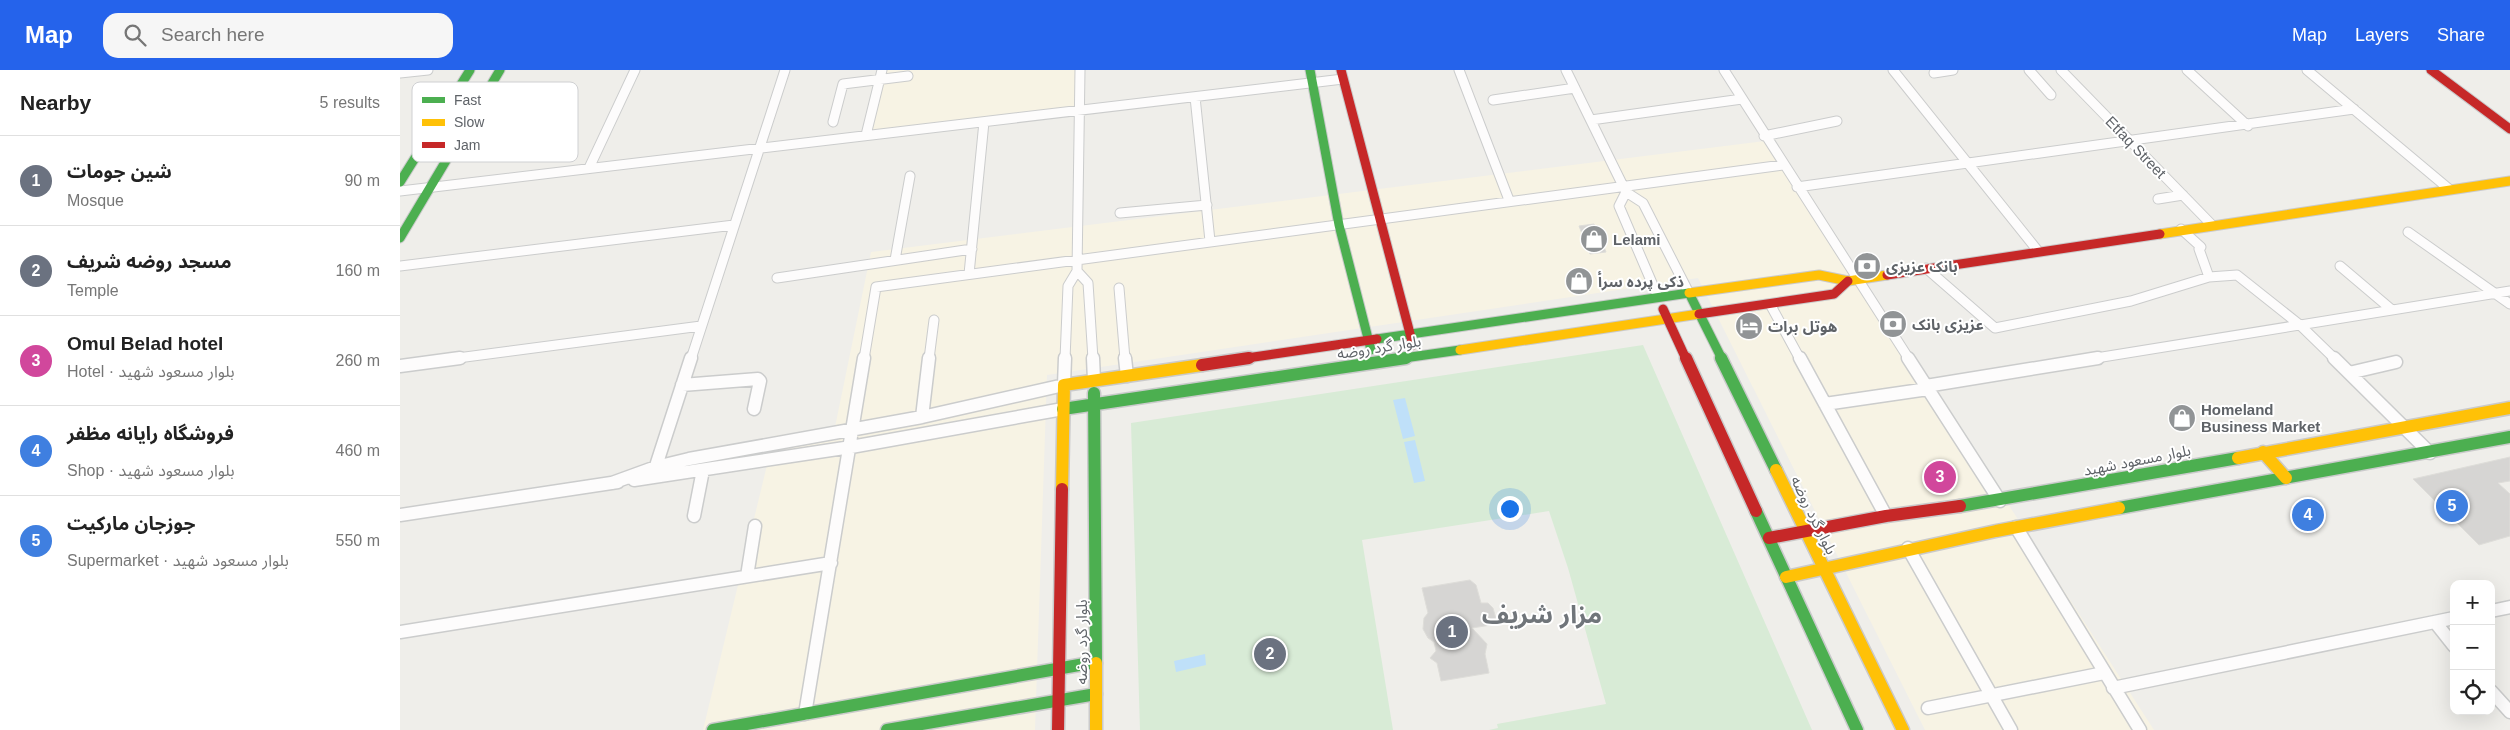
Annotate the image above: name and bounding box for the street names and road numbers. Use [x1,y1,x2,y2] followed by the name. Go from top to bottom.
[2102,113,2170,182] street label: Etfaq Street
[1336,332,1422,363] street label: بلوار گرد روضه
[2082,441,2192,480] street label: بلوار مسعود شهید
[1787,473,1840,557] street label: بلوار گرد روضه
[1073,600,1091,684] street label: بلوار گرد روضه

